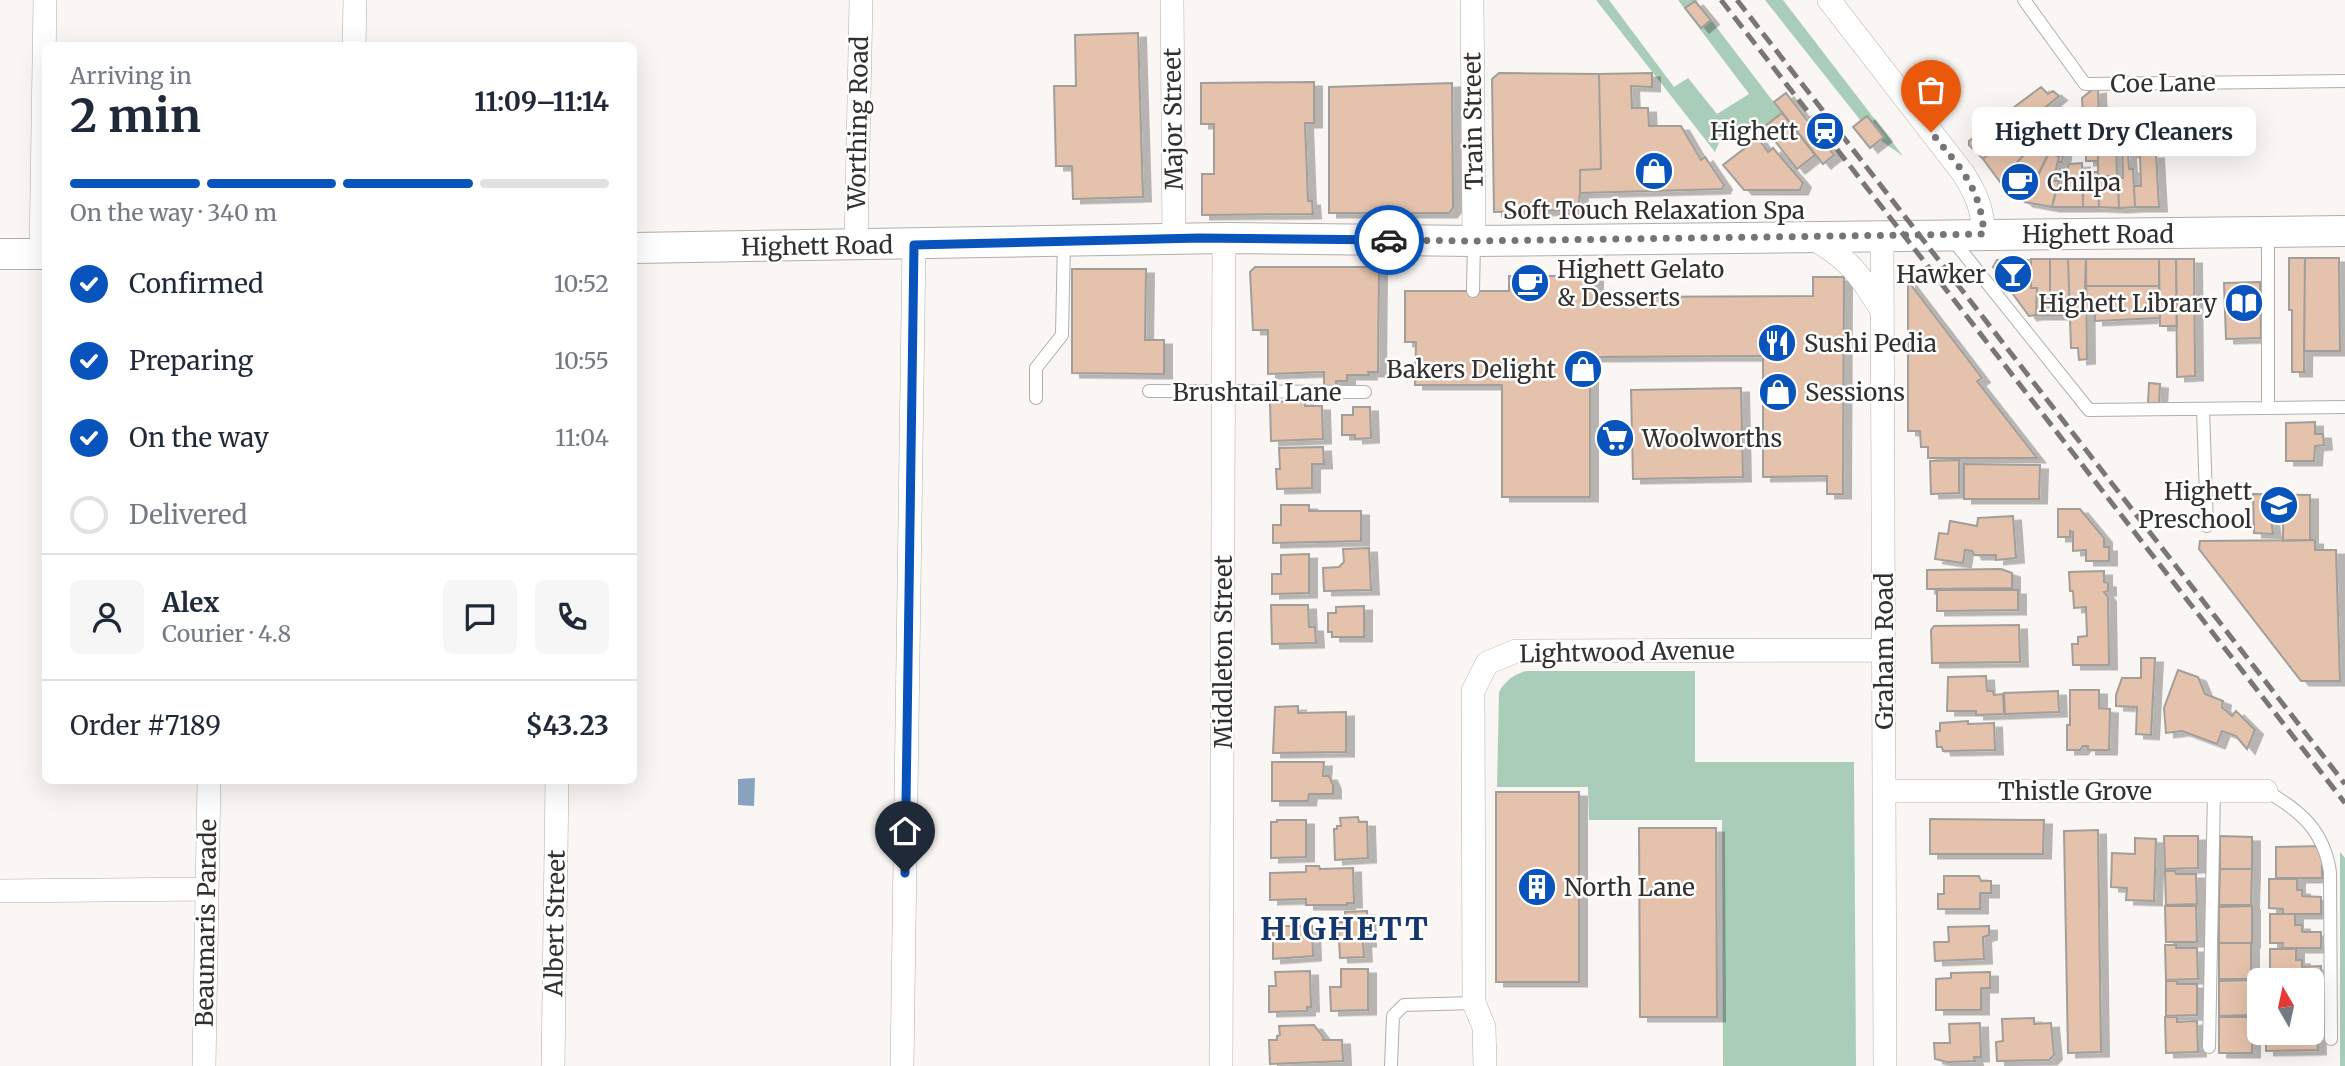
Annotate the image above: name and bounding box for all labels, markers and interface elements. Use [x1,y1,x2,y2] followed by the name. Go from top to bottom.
[841,36,875,211] street label: Worthing Road
[1156,47,1190,191] street label: Major Street
[1456,51,1490,190] street label: Train Street
[1901,60,1961,132] pin
[70,61,192,90] text: Arriving in
[2110,67,2216,99] street label: Coe Lane
[1912,71,1950,109] icon: bag
[474,85,609,118] text: 11:09–11:14
[70,87,201,145] text: 2 min
[1973,108,2256,156] callout: Highett Dry Cleaners
[1804,110,1846,152] station icon: Highett
[1710,116,1799,147] place label: Highett
[1995,117,2233,146] text: Highett Dry Cleaners
[1633,150,1675,192] shop icon: Soft Touch Relaxation Spa
[1999,161,2041,203] cafe icon: Chilpa
[2047,167,2121,198] place label: Chilpa
[1503,195,1805,226] place label: Soft Touch Relaxation Spa
[70,198,277,227] text: On the way · 340 m
[1354,205,1424,275] courier
[2022,219,2174,250] street label: Highett Road
[1370,221,1408,259] icon: car
[741,229,893,263] street label: Highett Road
[1992,253,2034,295] bar icon: Hawker
[1557,254,1724,313] place label: Highett Gelato & Desserts
[1896,259,1986,290] place label: Hawker
[1509,262,1551,304] cafe icon: Highett Gelato & Desserts
[70,265,108,303] icon: check
[129,267,264,300] text: Confirmed
[554,269,609,298] text: 10:52
[2223,282,2265,324] library icon: Highett Library
[2038,288,2217,319] place label: Highett Library
[1756,322,1798,364] restaurant icon: Sushi Pedia
[1804,328,1937,359] place label: Sushi Pedia
[70,342,108,380] icon: check
[129,344,253,377] text: Preparing
[555,346,609,375] text: 10:55
[1562,348,1604,390] shop icon: Bakers Delight
[1386,354,1557,385] place label: Bakers Delight
[1757,371,1799,413] shop icon: Sessions
[1173,377,1341,408] street label: Brushtail Lane
[1805,377,1905,408] place label: Sessions
[1594,417,1636,459] supermarket icon: Woolworths
[70,419,108,457] icon: check
[129,421,269,454] text: On the way
[555,423,609,452] text: 11:04
[1641,423,1782,454] place label: Woolworths
[2138,476,2253,535] place label: Highett Preschool
[2258,484,2300,526] school or university icon: Highett Preschool
[129,498,248,531] text: Delivered
[1208,555,1239,749] street label: Middleton Street
[1869,573,1900,729] street label: Graham Road
[70,580,144,654] button: person
[443,580,517,654] button: chat
[535,580,609,654] button: phone
[162,586,219,619] text: Alex
[162,619,291,648] text: Courier · 4.8
[1519,635,1735,669] street label: Lightwood Avenue
[70,709,221,742] text: Order #7189
[526,709,609,742] text: $43.23
[1998,776,2152,807] street label: Thistle Grove
[875,801,935,873] pin
[886,812,924,850] icon: home
[189,819,223,1027] street label: Beaumaris Parade
[538,849,572,998] street label: Albert Street
[1516,866,1558,908] building icon: North Lane
[1564,872,1695,903] place label: North Lane
[1260,909,1430,949] district label: HIGHETT
[2247,968,2324,1045] north arrow
[2247,968,2324,1045] map controls

